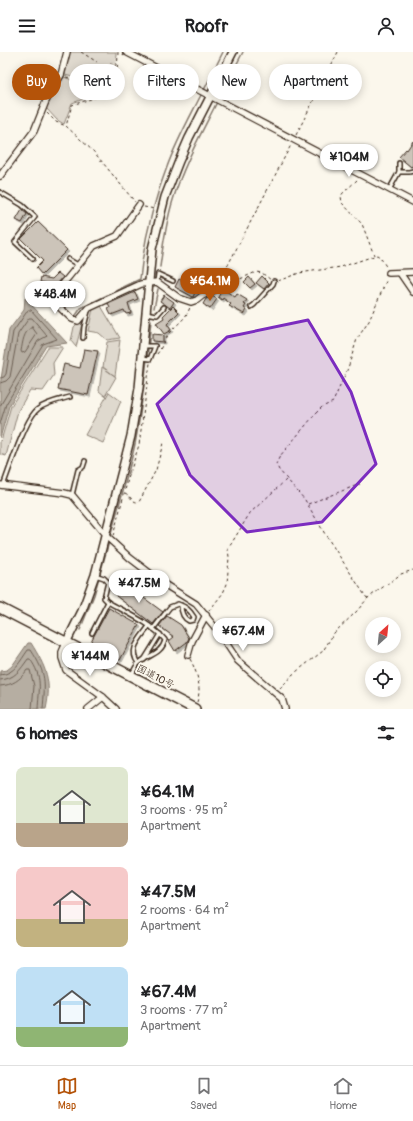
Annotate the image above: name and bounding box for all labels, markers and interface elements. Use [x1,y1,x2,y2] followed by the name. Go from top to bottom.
[16,15,38,37] icon: menu
[185,15,228,38] text: Roofr
[375,15,397,37] icon: person
[12,64,61,100] chip: Buy
[69,64,125,100] chip: Rent
[133,64,199,100] chip: Filters
[207,64,261,100] chip: New
[269,64,362,100] chip: Apartment
[321,144,377,178] pin: ¥104M
[329,149,369,165] text: ¥104M
[177,268,243,302] pin: ¥64.1M
[189,273,231,289] text: ¥64.1M
[22,281,88,315] pin: ¥48.4M
[34,286,76,302] text: ¥48.4M
[106,570,172,604] pin: ¥47.5M
[118,575,160,591] text: ¥47.5M
[365,617,401,653] north arrow
[365,617,401,697] map controls
[210,618,276,652] pin: ¥67.4M
[221,623,265,639] text: ¥67.4M
[62,643,118,677] pin: ¥144M
[71,648,109,664] text: ¥144M
[365,661,401,697] button: locate
[135,662,176,691] street label: 国道10号
[375,722,397,744] icon: filters
[16,723,77,744] text: 6 homes
[140,781,194,802] text: ¥64.1M
[48,783,96,831] icon: home
[140,802,228,818] text: 3 rooms · 95 m²
[140,818,201,834] text: Apartment
[140,881,196,902] text: ¥47.5M
[48,883,96,931] icon: home
[140,902,229,918] text: 2 rooms · 64 m²
[140,918,201,934] text: Apartment
[140,981,196,1002] text: ¥67.4M
[48,983,96,1031] icon: home
[140,1002,228,1018] text: 3 rooms · 77 m²
[140,1018,201,1034] text: Apartment
[56,1075,78,1112] tab: Map
[190,1075,217,1112] tab: Saved
[329,1075,357,1112] tab: Home

